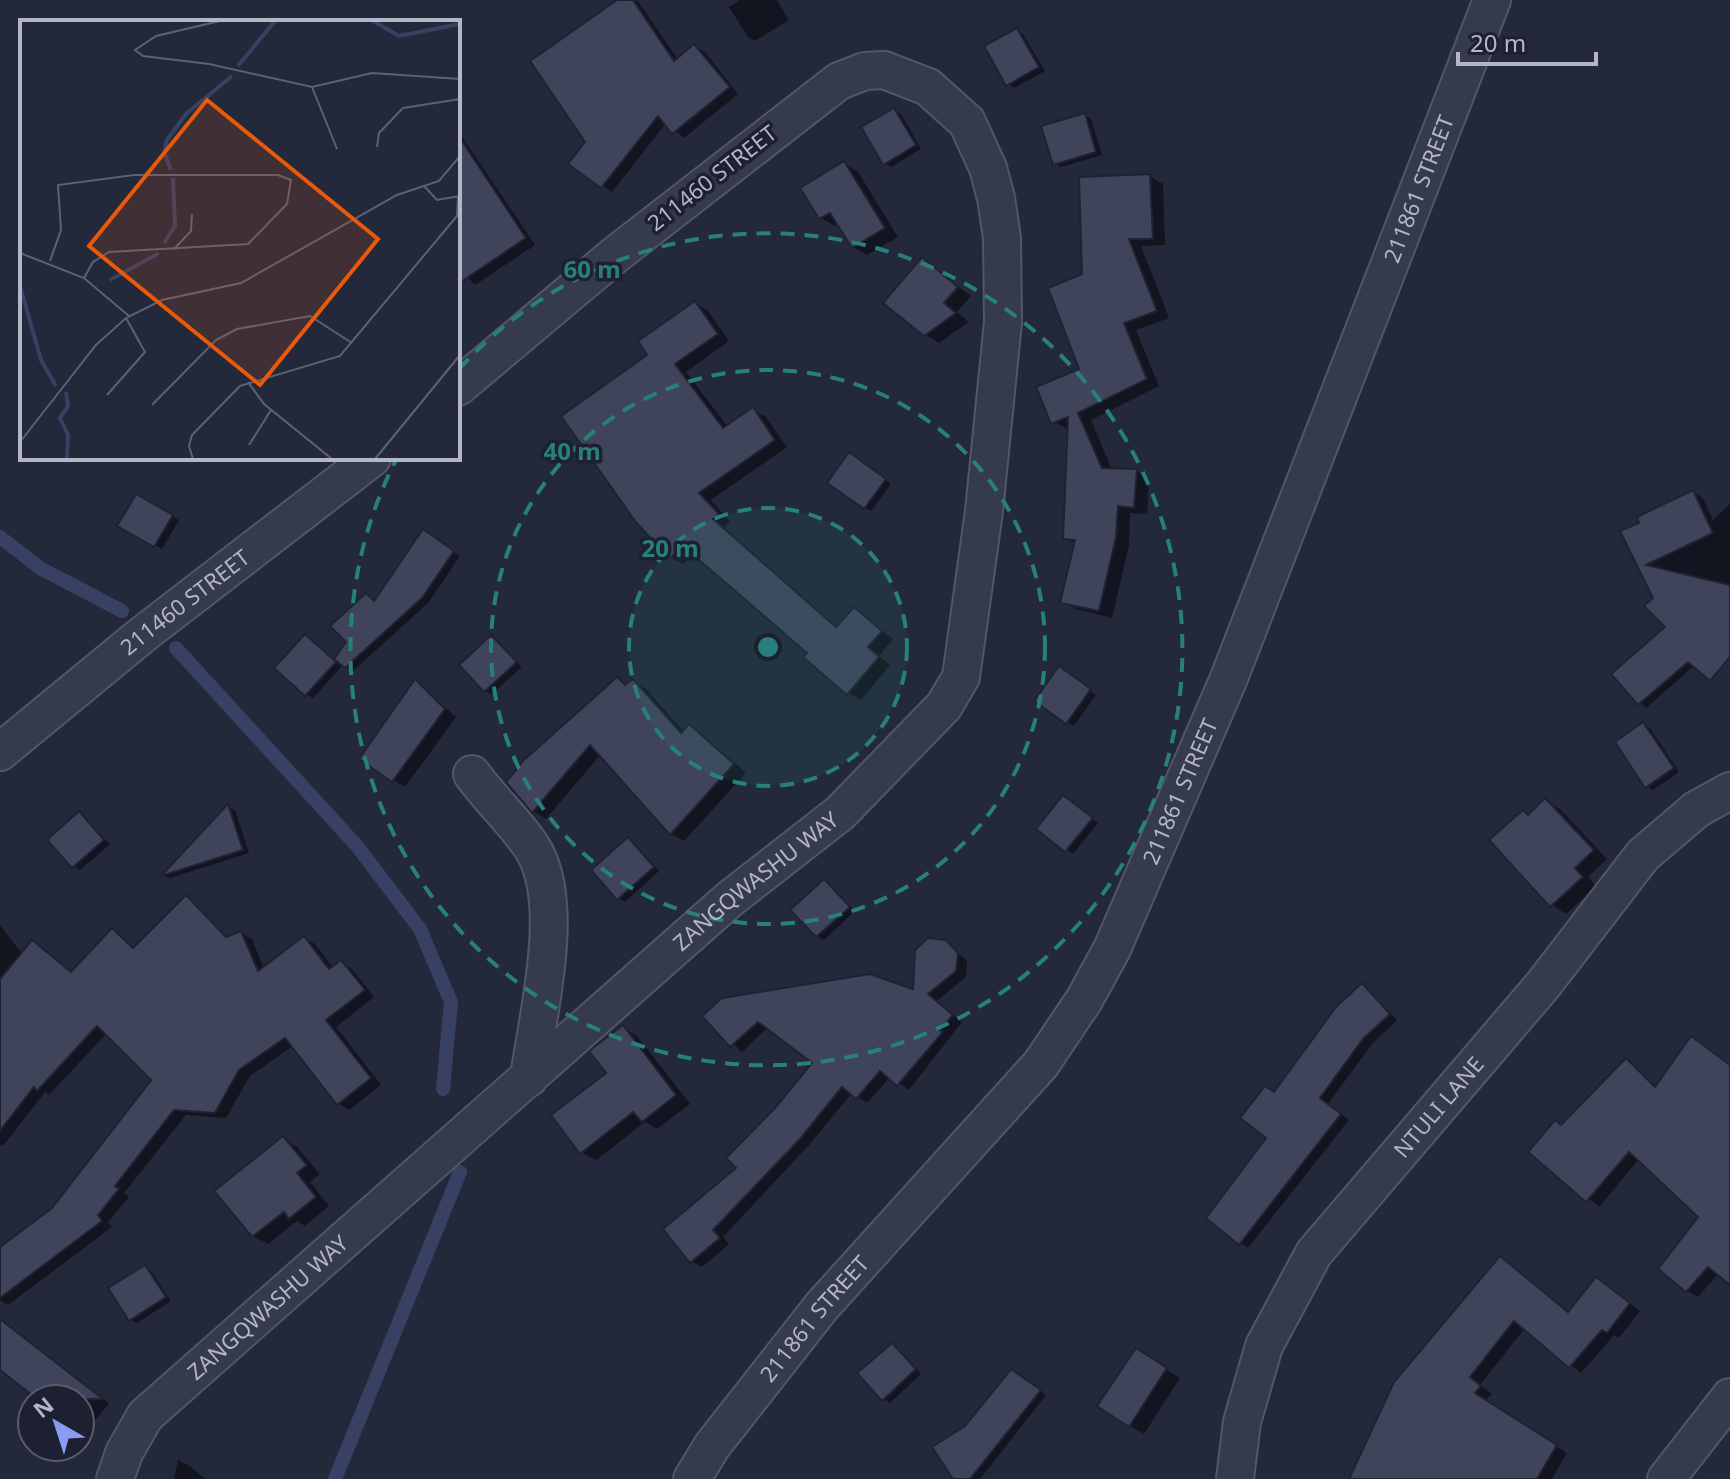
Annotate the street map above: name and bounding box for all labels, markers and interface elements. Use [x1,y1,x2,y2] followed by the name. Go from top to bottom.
[1458,16,1596,66] scale bar
[20,20,460,460] inset map
[1470,26,1526,59] text: 20 m
[1376,110,1460,267] street label: 211861 STREET
[641,117,782,237] street label: 211460 STREET
[563,252,621,285] text: 60 m
[543,434,601,467] text: 40 m
[641,531,699,564] text: 20 m
[113,542,255,661] street label: 211460 STREET
[754,633,782,661] centre of rings
[1134,713,1224,869] street label: 211861 STREET
[666,804,844,957] street label: ZANGQWASHU WAY
[1386,1049,1490,1164] street label: NTULI LANE
[180,1227,354,1386] street label: ZANGQWASHU WAY
[752,1248,875,1387] street label: 211861 STREET
[16,1383,96,1463] north arrow
[26,1389,59,1424] text: N

